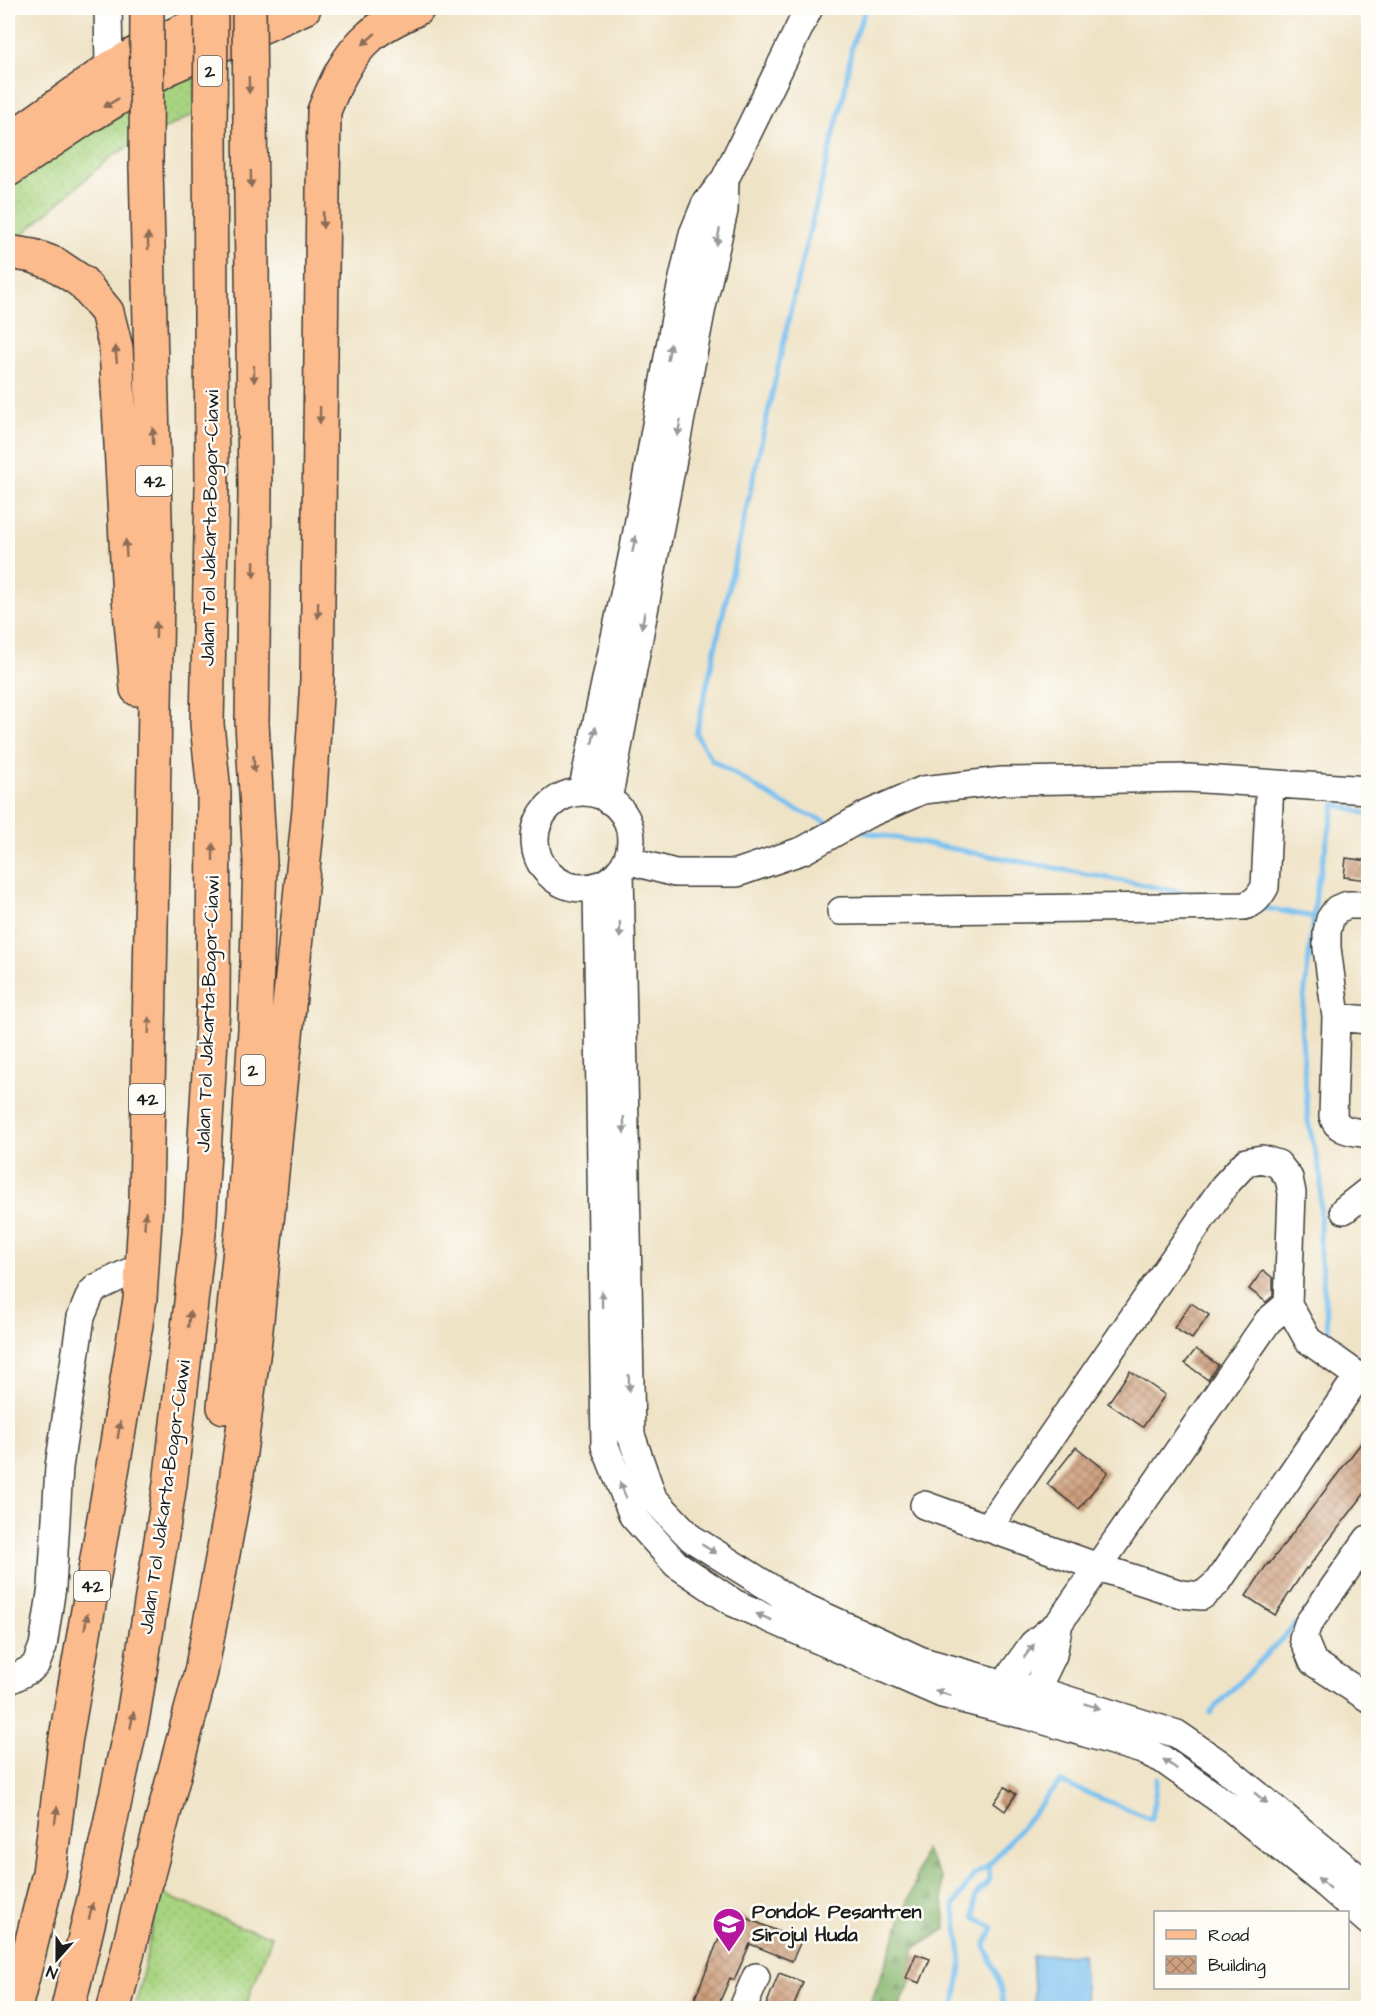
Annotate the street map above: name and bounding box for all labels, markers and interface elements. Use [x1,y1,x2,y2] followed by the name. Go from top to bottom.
[362,32,377,45] one-way arrow
[198,56,222,86] road number: 2
[245,76,254,95] one-way arrow
[103,98,119,109] one-way arrow
[246,170,256,189] one-way arrow
[318,210,328,229] one-way arrow
[713,228,722,247] one-way arrow
[143,231,153,250] one-way arrow
[664,343,673,362] one-way arrow
[111,344,121,363] one-way arrow
[249,365,258,384] one-way arrow
[194,390,227,667] street label: Jalan Tol Jakarta–Bogor–Ciawi
[315,405,325,424] one-way arrow
[674,419,683,438] one-way arrow
[148,426,158,445] one-way arrow
[136,466,172,496] road number: 42
[630,535,639,554] one-way arrow
[122,539,131,558] one-way arrow
[249,560,259,579] one-way arrow
[313,600,322,619] one-way arrow
[638,610,647,629] one-way arrow
[151,621,161,640] one-way arrow
[590,725,599,744] one-way arrow
[249,755,259,774] one-way arrow
[209,843,218,862] one-way arrow
[189,875,228,1153] street label: Jalan Tol Jakarta–Bogor–Ciawi
[616,920,625,939] one-way arrow
[145,1015,154,1034] one-way arrow
[241,1055,265,1085] road number: 2
[129,1084,165,1114] road number: 42
[619,1115,628,1134] one-way arrow
[140,1210,149,1229] one-way arrow
[598,1290,607,1309] one-way arrow
[184,1310,194,1329] one-way arrow
[132,1358,199,1636] street label: Jalan Tol Jakarta–Bogor–Ciawi
[624,1373,634,1392] one-way arrow
[115,1420,124,1439] one-way arrow
[618,1481,628,1499] one-way arrow
[701,1543,717,1554] one-way arrow
[74,1571,110,1601] road number: 42
[82,1612,91,1631] one-way arrow
[756,1612,773,1621] one-way arrow
[1022,1643,1034,1658] one-way arrow
[934,1688,952,1698] one-way arrow
[1083,1702,1101,1711] one-way arrow
[128,1711,137,1730] one-way arrow
[1162,1758,1178,1770] one-way arrow
[1253,1791,1268,1804] one-way arrow
[51,1805,61,1824] one-way arrow
[1316,1876,1332,1889] one-way arrow
[751,1898,922,1949] place label: Pondok Pesantren Sirojul Huda
[87,1902,97,1920] one-way arrow
[711,1906,747,1953] school or university icon: Pondok Pesantren Sirojul Huda
[1154,1911,1349,1989] legend
[1208,1923,1249,1948] text: Road
[27,1929,87,1989] north arrow
[1208,1953,1266,1979] text: Building
[43,1960,61,1984] text: N

